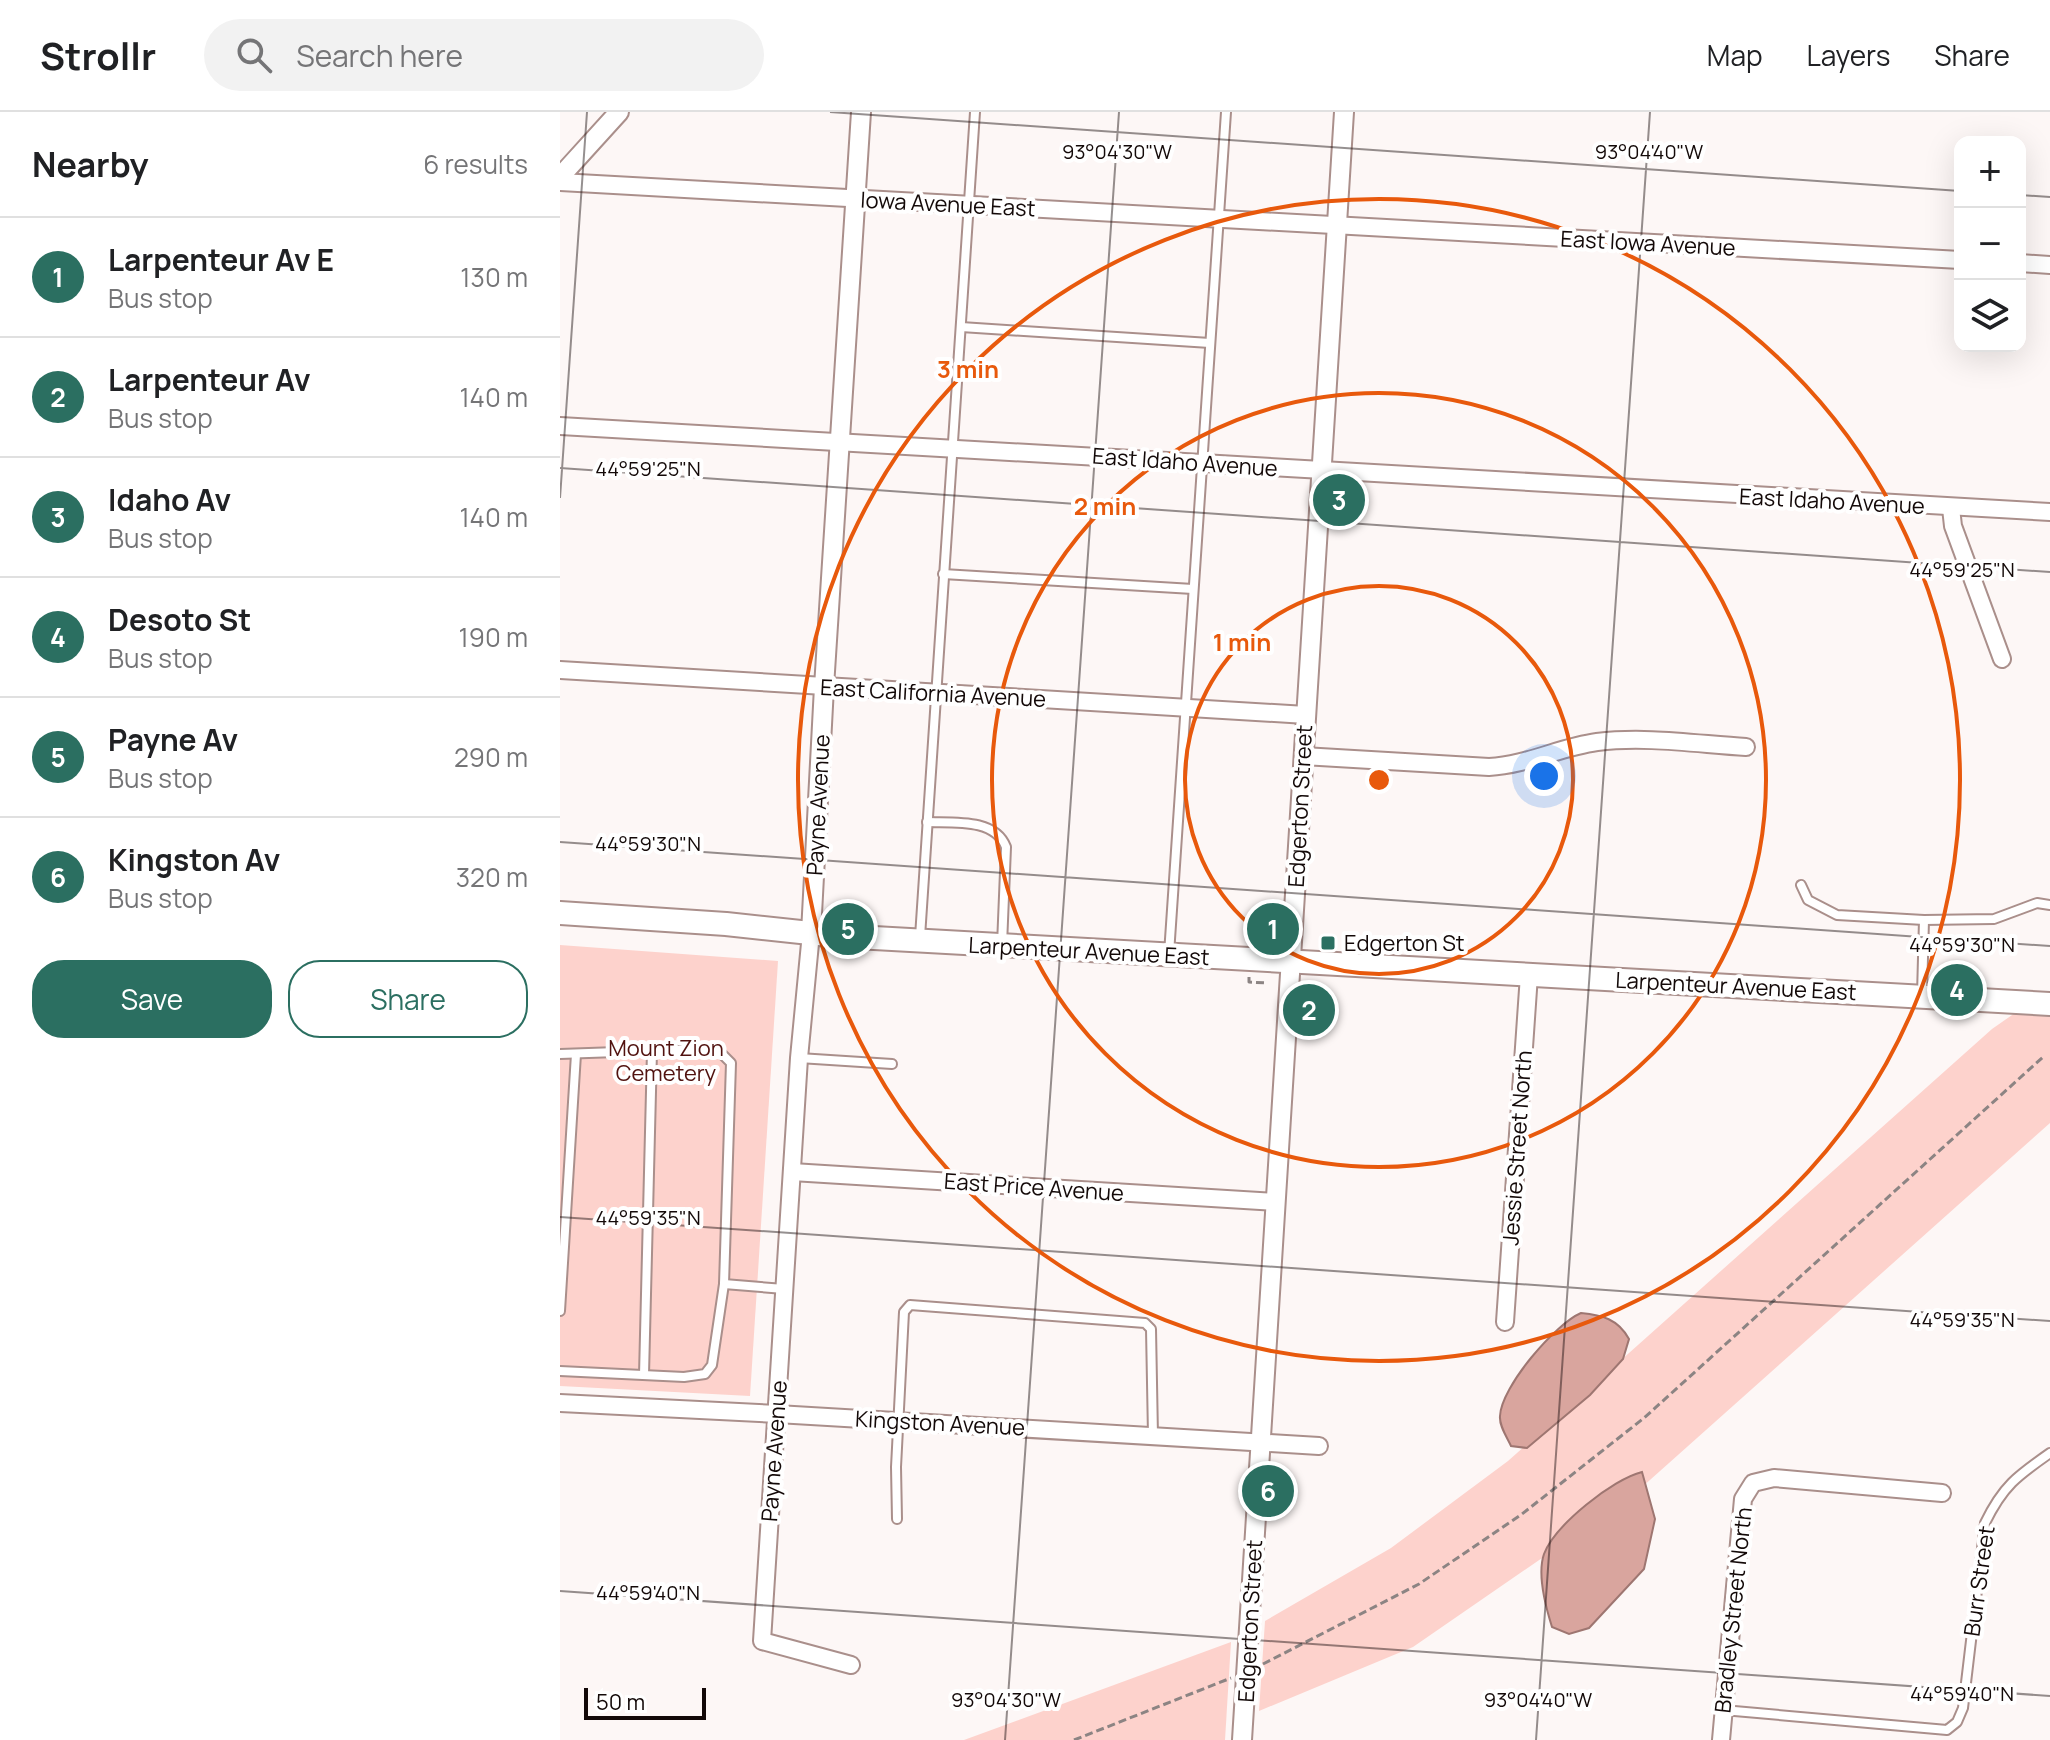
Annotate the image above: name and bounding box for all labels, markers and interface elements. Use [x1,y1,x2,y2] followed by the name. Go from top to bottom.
[204,19,764,91] search box
[40,29,156,81] text: Strollr
[232,33,276,77] icon: search
[296,35,463,76] text: Search here
[1707,36,1763,74] text: Map
[1807,36,1890,74] text: Layers
[1934,36,2010,74] text: Share
[1954,136,2026,352] map controls
[1954,136,2026,208] button: +
[1062,138,1172,165] text: 93°04'30"W
[1595,138,1703,165] text: 93°04'40"W
[32,141,148,187] text: Nearby
[423,146,528,182] text: 6 results
[860,184,1037,224] street label: Iowa Avenue East
[1954,208,2026,280] button: −
[1560,223,1736,263] street label: East Iowa Avenue
[108,239,334,280] text: Larpenteur Av E
[52,259,64,295] text: 1
[460,259,528,295] text: 130 m
[108,280,213,316] text: Bus stop
[1954,280,2026,352] button: layers
[937,352,999,385] text: 3 min
[108,359,311,400] text: Larpenteur Av
[50,379,66,415] text: 2
[459,379,528,415] text: 140 m
[108,400,213,436] text: Bus stop
[1091,441,1279,483] street label: East Idaho Avenue
[595,455,701,482] text: 44°59'25"N
[1313,470,1365,530] pin: 3
[108,479,231,520] text: Idaho Av
[1738,481,1926,521] street label: East Idaho Avenue
[1074,489,1136,522] text: 2 min
[50,499,66,535] text: 3
[459,499,528,535] text: 140 m
[108,520,213,556] text: Bus stop
[1909,556,2015,583] text: 44°59'25"N
[108,599,251,640] text: Desoto St
[50,619,66,655] text: 4
[459,619,528,655] text: 190 m
[1213,625,1271,658] text: 1 min
[108,640,213,676] text: Bus stop
[819,672,1047,714] street label: East California Avenue
[108,719,238,760] text: Payne Av
[1281,724,1319,888] street label: Edgerton Street
[799,733,837,876] street label: Payne Avenue
[50,739,66,775] text: 5
[454,739,528,775] text: 290 m
[1524,756,1564,796] your location
[108,760,213,796] text: Bus stop
[1365,766,1393,794] centre of rings
[595,830,701,857] text: 44°59'30"N
[108,839,280,880] text: Kingston Av
[50,859,66,895] text: 6
[456,859,528,895] text: 320 m
[108,880,213,916] text: Bus stop
[822,899,874,959] pin: 5
[1247,899,1299,959] pin: 1
[1344,928,1465,958] place label: Edgerton St
[968,930,1211,972] street label: Larpenteur Avenue East
[1909,931,2015,958] text: 44°59'30"N
[1319,934,1337,952] marker: Edgerton St
[32,960,272,1038] button: Save
[288,960,528,1038] button: Share
[1931,960,1983,1020] pin: 4
[1615,965,1858,1007] street label: Larpenteur Avenue East
[1283,980,1335,1040] pin: 2
[608,1033,724,1088] park label: Mount Zion Cemetery
[1495,1049,1539,1247] street label: Jessie Street North
[943,1166,1125,1208] street label: East Price Avenue
[595,1204,701,1231] text: 44°59'35"N
[1909,1306,2015,1333] text: 44°59'35"N
[754,1379,794,1523] street label: Payne Avenue
[854,1404,1026,1442] street label: Kingston Avenue
[1242,1461,1294,1521] pin: 6
[1707,1506,1759,1714] street label: Bradley Street North
[1956,1524,2002,1638] street label: Burr Street
[1231,1539,1269,1703] street label: Edgerton Street
[596,1579,700,1606] text: 44°59'40"N
[1910,1680,2014,1707] text: 44°59'40"N
[584,1684,706,1720] scale bar
[951,1686,1061,1713] text: 93°04'30"W
[1484,1686,1592,1713] text: 93°04'40"W
[596,1687,645,1717] text: 50 m

